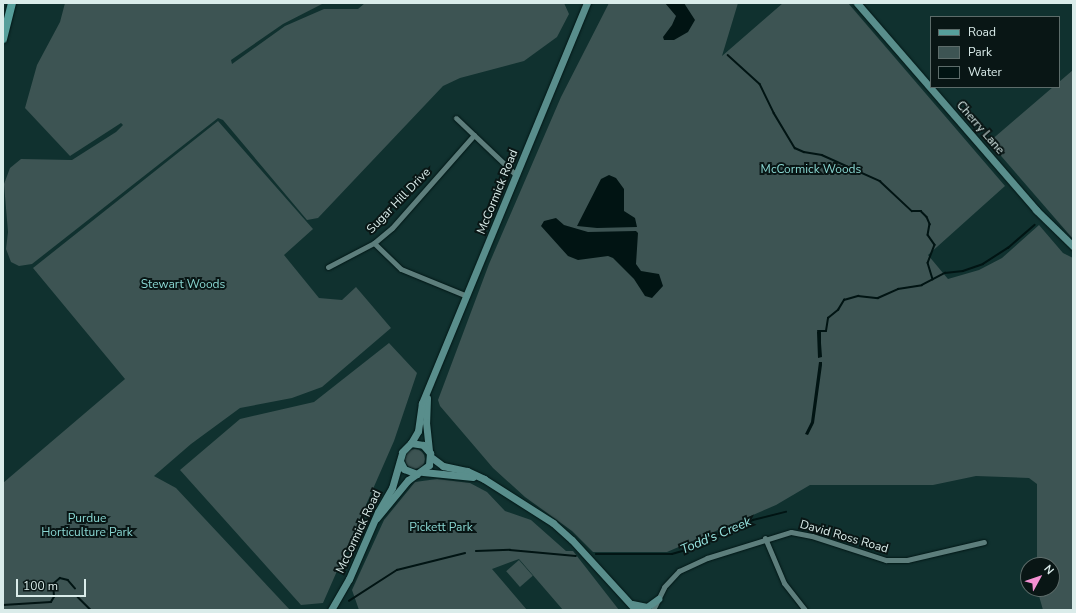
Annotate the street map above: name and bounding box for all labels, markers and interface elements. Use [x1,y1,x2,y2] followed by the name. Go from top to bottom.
[930,16,1060,88] legend
[968,24,996,40] text: Road
[968,44,992,60] text: Park
[968,64,1002,80] text: Water
[953,99,1007,157] street label: Cherry Lane
[474,148,522,236] street label: McCormick Road
[761,163,861,177] park label: McCormick Woods
[364,165,434,237] street label: Sugar Hill Drive
[141,278,225,292] park label: Stewart Woods
[333,488,385,576] street label: McCormick Road
[41,512,133,540] park label: Purdue Horticulture Park
[678,514,754,558] water label: Todd's Creek
[798,517,890,557] street label: David Ross Road
[409,521,473,535] park label: Pickett Park
[1020,557,1060,597] north arrow
[1040,562,1057,578] text: N
[18,571,88,597] scale bar
[23,578,58,594] text: 100 m

